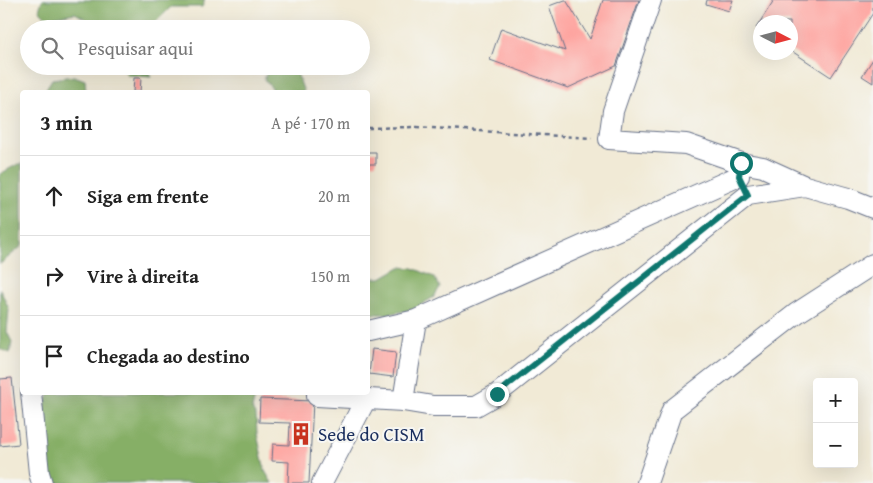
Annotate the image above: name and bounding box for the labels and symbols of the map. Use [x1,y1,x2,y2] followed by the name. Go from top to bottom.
[753,15,798,60] north arrow
[730,152,753,175] route start
[486,383,509,406] route end
[318,420,424,448] place label: Sede do CISM
[288,421,314,447] building icon: Sede do CISM

